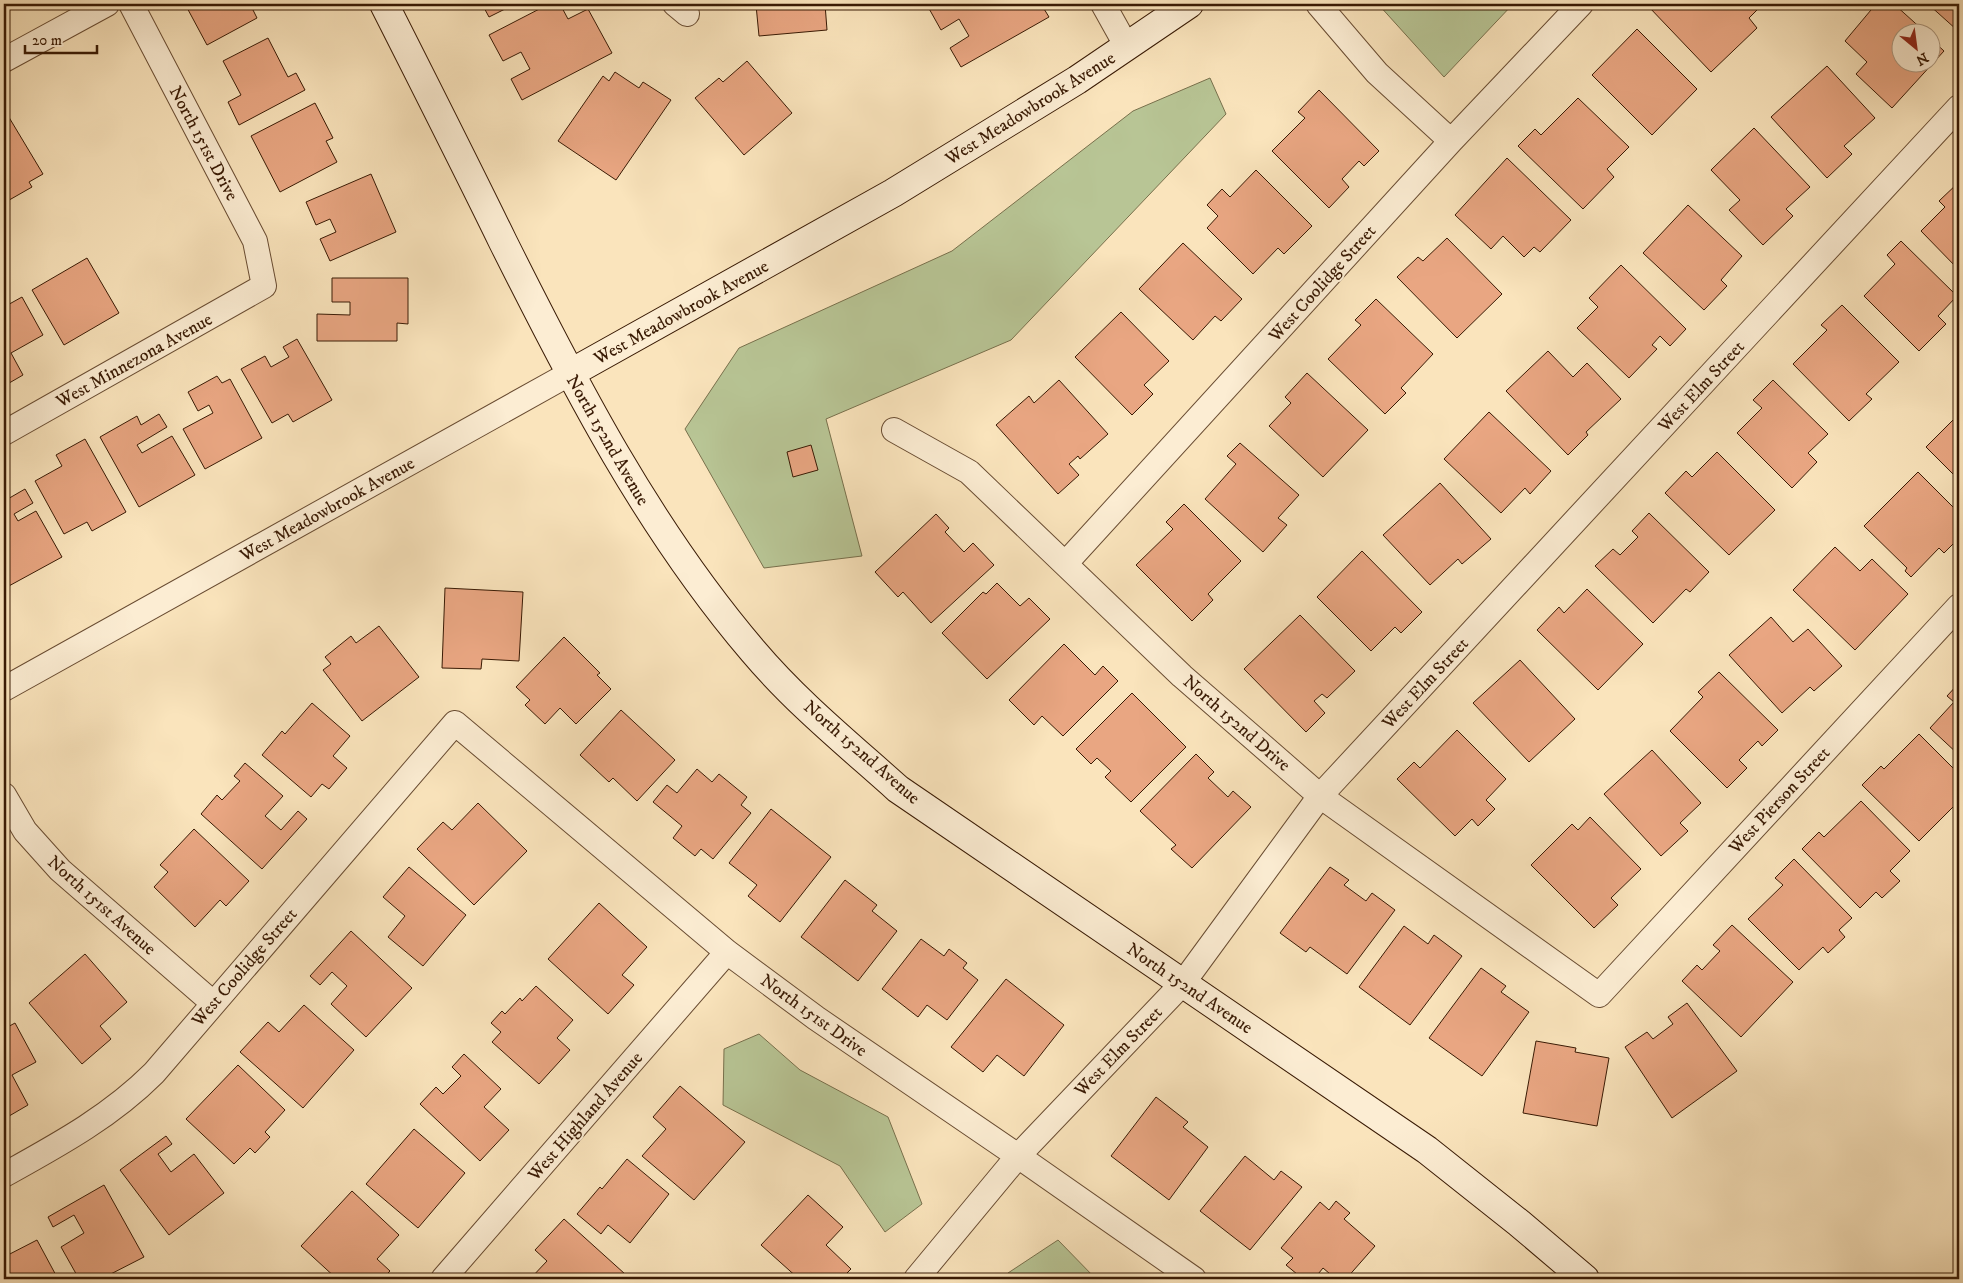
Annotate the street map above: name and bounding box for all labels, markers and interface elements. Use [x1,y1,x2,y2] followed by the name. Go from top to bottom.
[25,22,98,54] scale bar
[1890,22,1940,72] north arrow
[32,31,62,50] text: 20 m
[941,47,1120,171] street label: West Meadowbrook Avenue
[1912,48,1931,69] text: N
[164,82,243,205] street label: North 151st Drive
[1264,220,1381,347] street label: West Coolidge Street
[589,256,773,371] street label: West Meadowbrook Avenue
[52,309,217,413] street label: West Minnezona Avenue
[1653,336,1750,438] street label: West Elm Street
[561,371,653,510] street label: North 152nd Avenue
[235,453,419,568] street label: West Meadowbrook Avenue
[1377,633,1474,735] street label: West Elm Street
[1178,671,1295,776] street label: North 152nd Drive
[799,696,924,809] street label: North 152nd Avenue
[1724,742,1835,860] street label: West Pierson Street
[43,851,160,960] street label: North 151st Avenue
[187,904,302,1032] street label: West Coolidge Street
[1122,939,1257,1039] street label: North 152nd Avenue
[756,970,871,1062] street label: North 151st Drive
[1070,1002,1167,1102] street label: West Elm Street
[523,1048,648,1186] street label: West Highland Avenue

